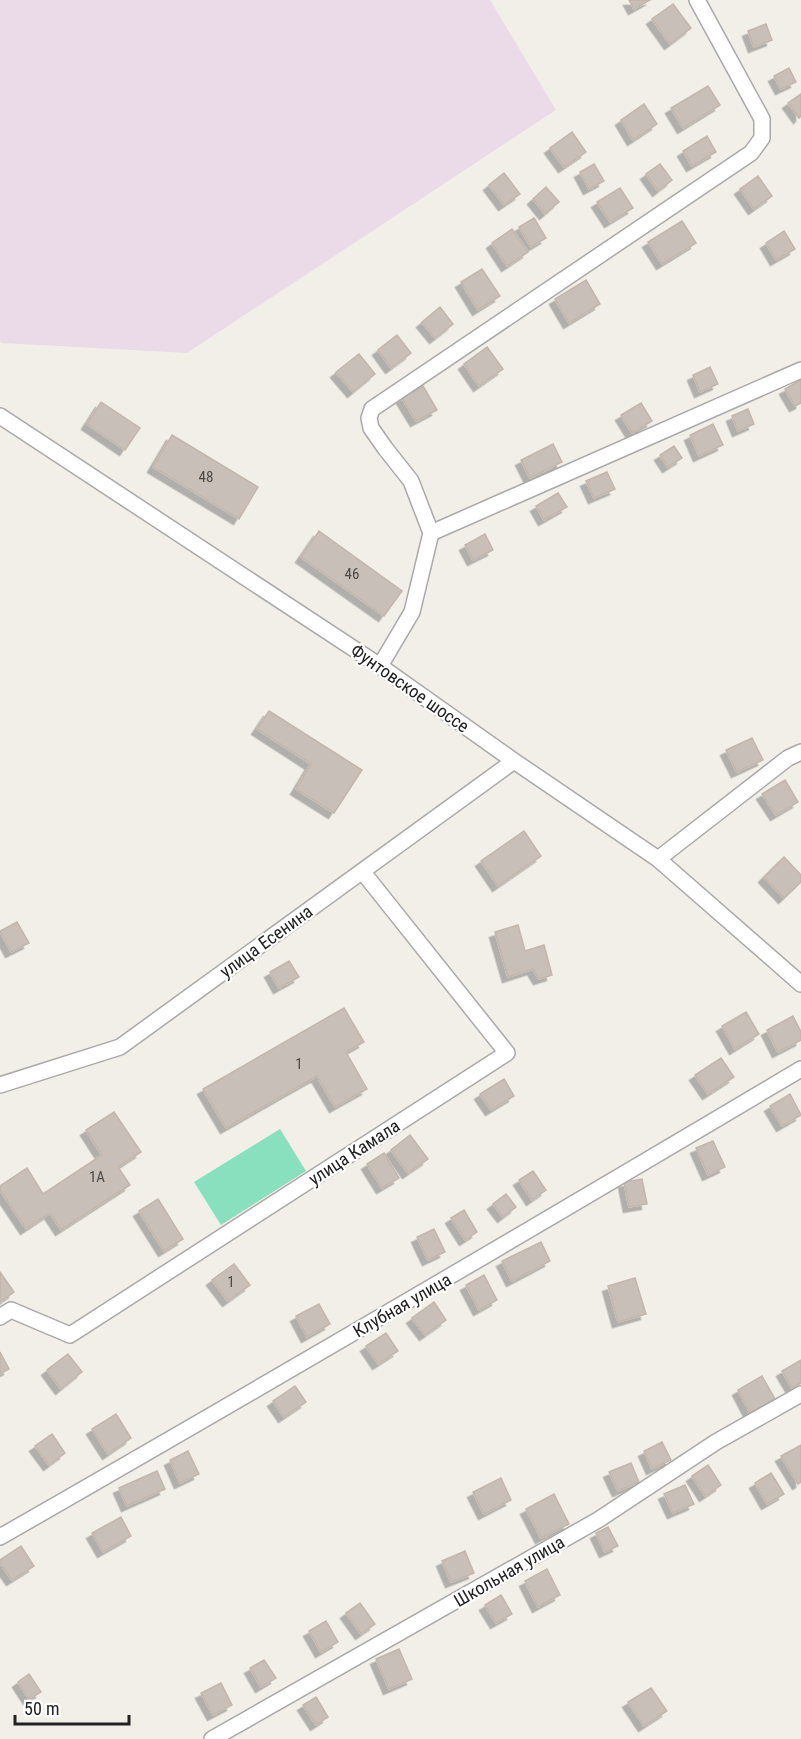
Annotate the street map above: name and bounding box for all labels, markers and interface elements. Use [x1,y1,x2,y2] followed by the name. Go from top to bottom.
[199,468,213,486] house number: 48
[345,565,359,583] house number: 46
[347,639,473,737] street label: Фунтовское шоссе
[216,900,316,982] street label: улица Есенина
[295,1055,303,1073] house number: 1
[304,1115,404,1189] street label: улица Камала
[89,1168,105,1186] house number: 1А
[349,1269,455,1341] street label: Клубная улица
[227,1273,235,1291] house number: 1
[450,1531,568,1611] street label: Школьная улица
[15,1688,129,1726] scale bar
[24,1698,59,1719] text: 50 m

